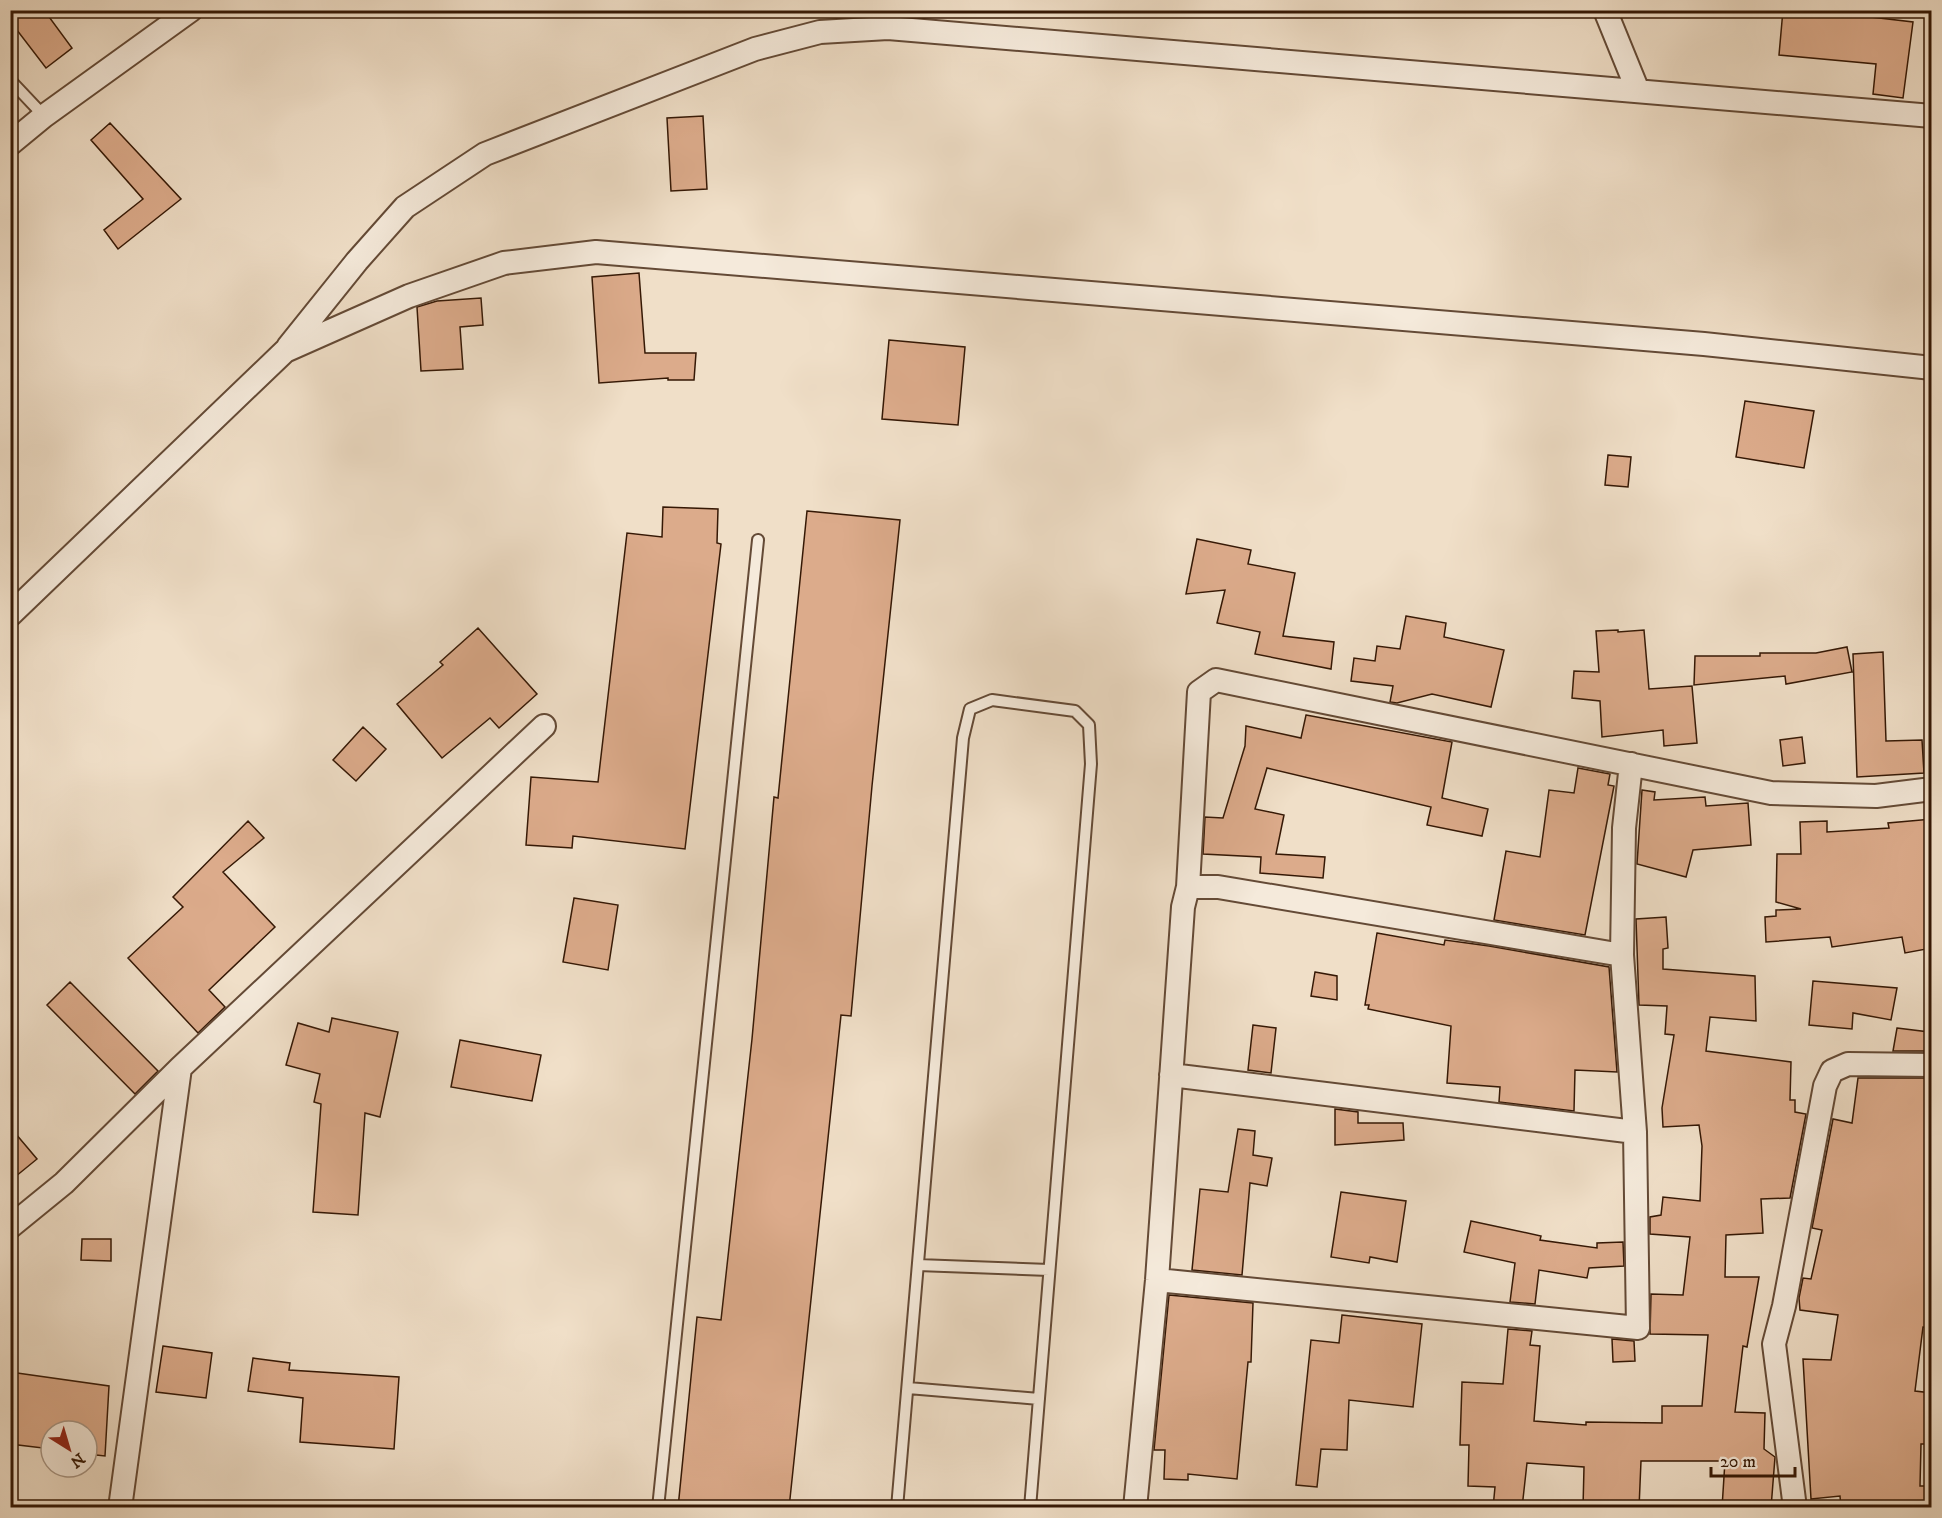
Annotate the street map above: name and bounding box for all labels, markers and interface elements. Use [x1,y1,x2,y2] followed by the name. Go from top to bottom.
[39,1419,99,1479] north arrow
[1711,1440,1795,1478] scale bar
[66,1448,89,1472] text: N
[1720,1451,1756,1473] text: 20 m

